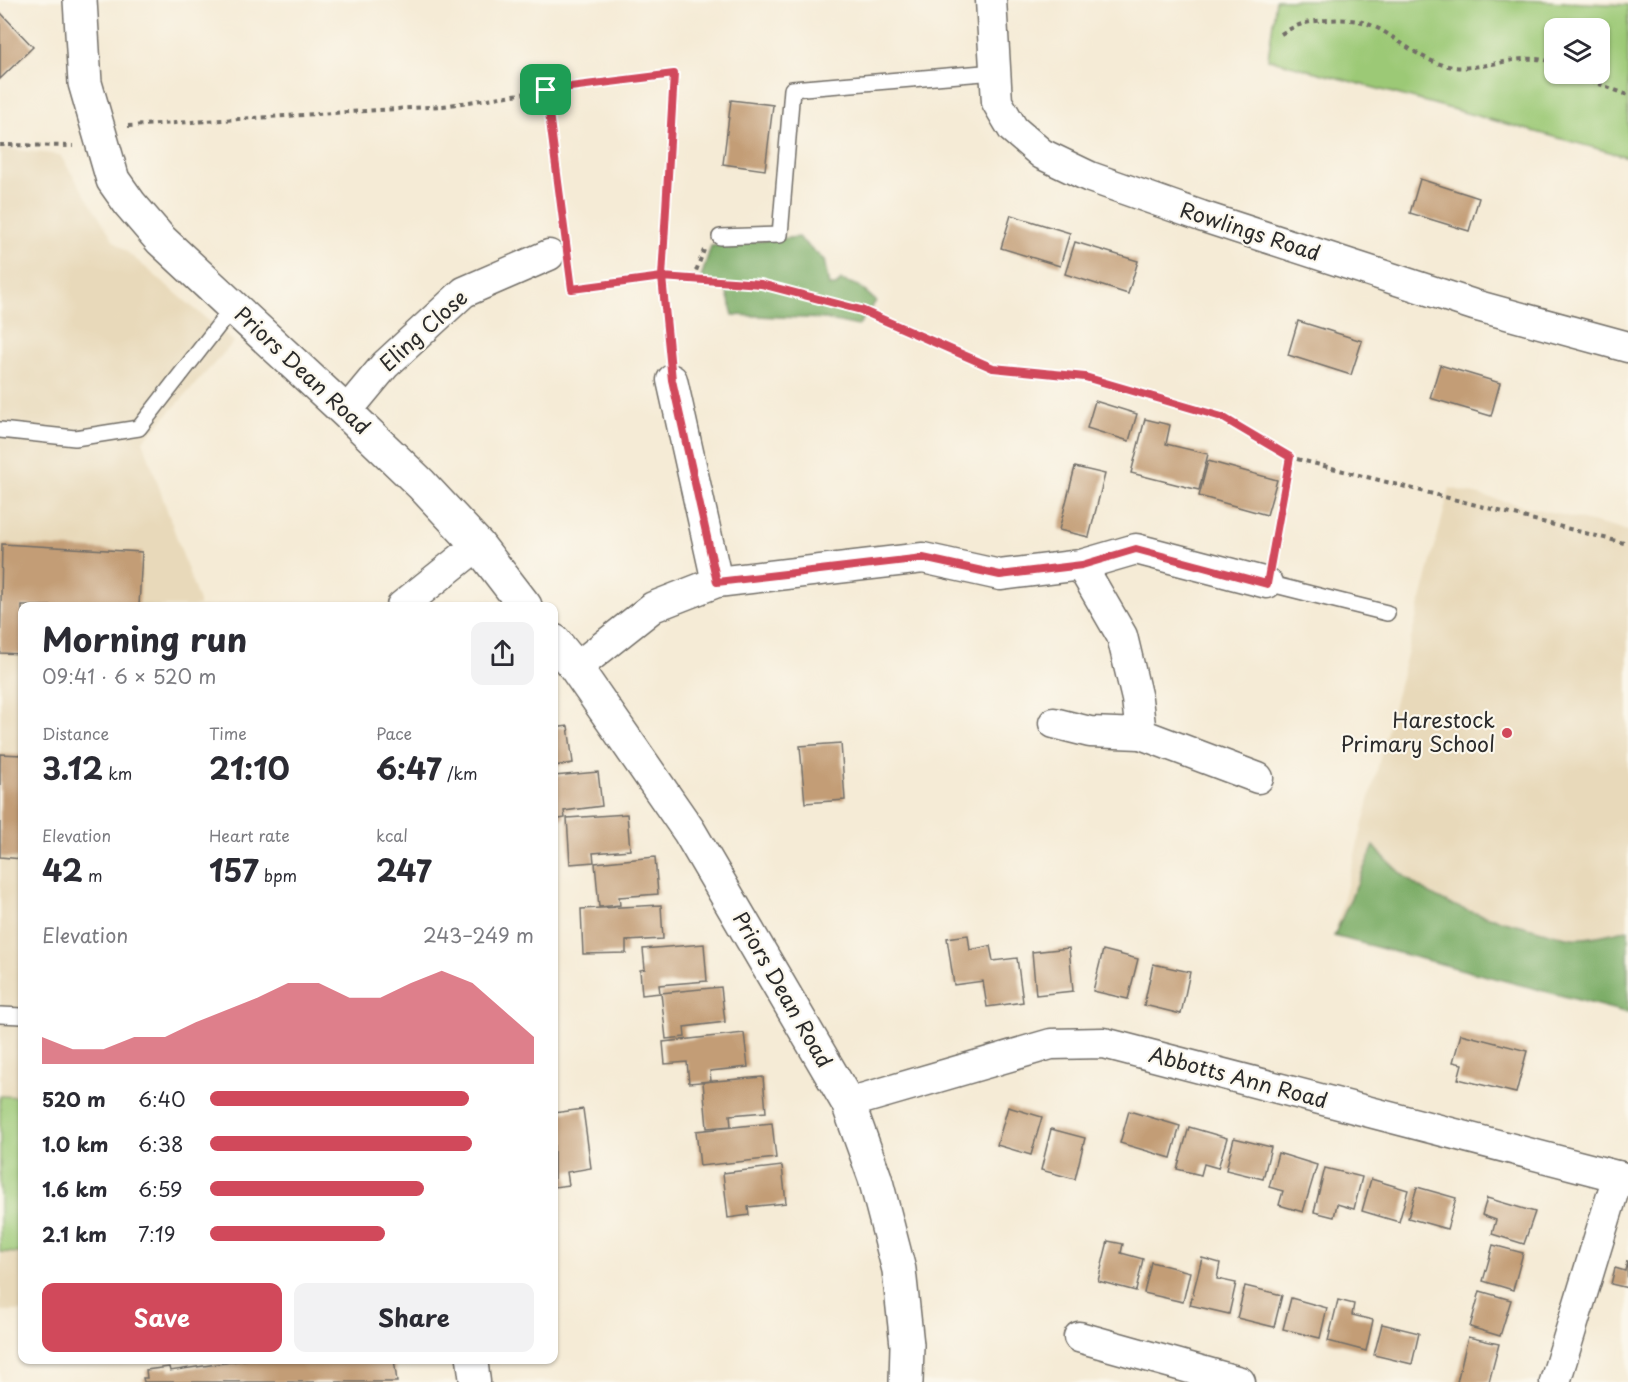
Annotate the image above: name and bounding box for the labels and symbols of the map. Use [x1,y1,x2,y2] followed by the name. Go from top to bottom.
[520,64,571,115] pin
[1176,192,1325,268] street label: Rowlings Road
[371,281,474,378] street label: Eling Close
[228,298,379,441] street label: Priors Dean Road
[1340,703,1495,759] place label: Harestock Primary School
[1500,726,1514,740] marker: Harestock Primary School
[726,905,842,1073] street label: Priors Dean Road
[1146,1037,1331,1115] street label: Abbotts Ann Road

